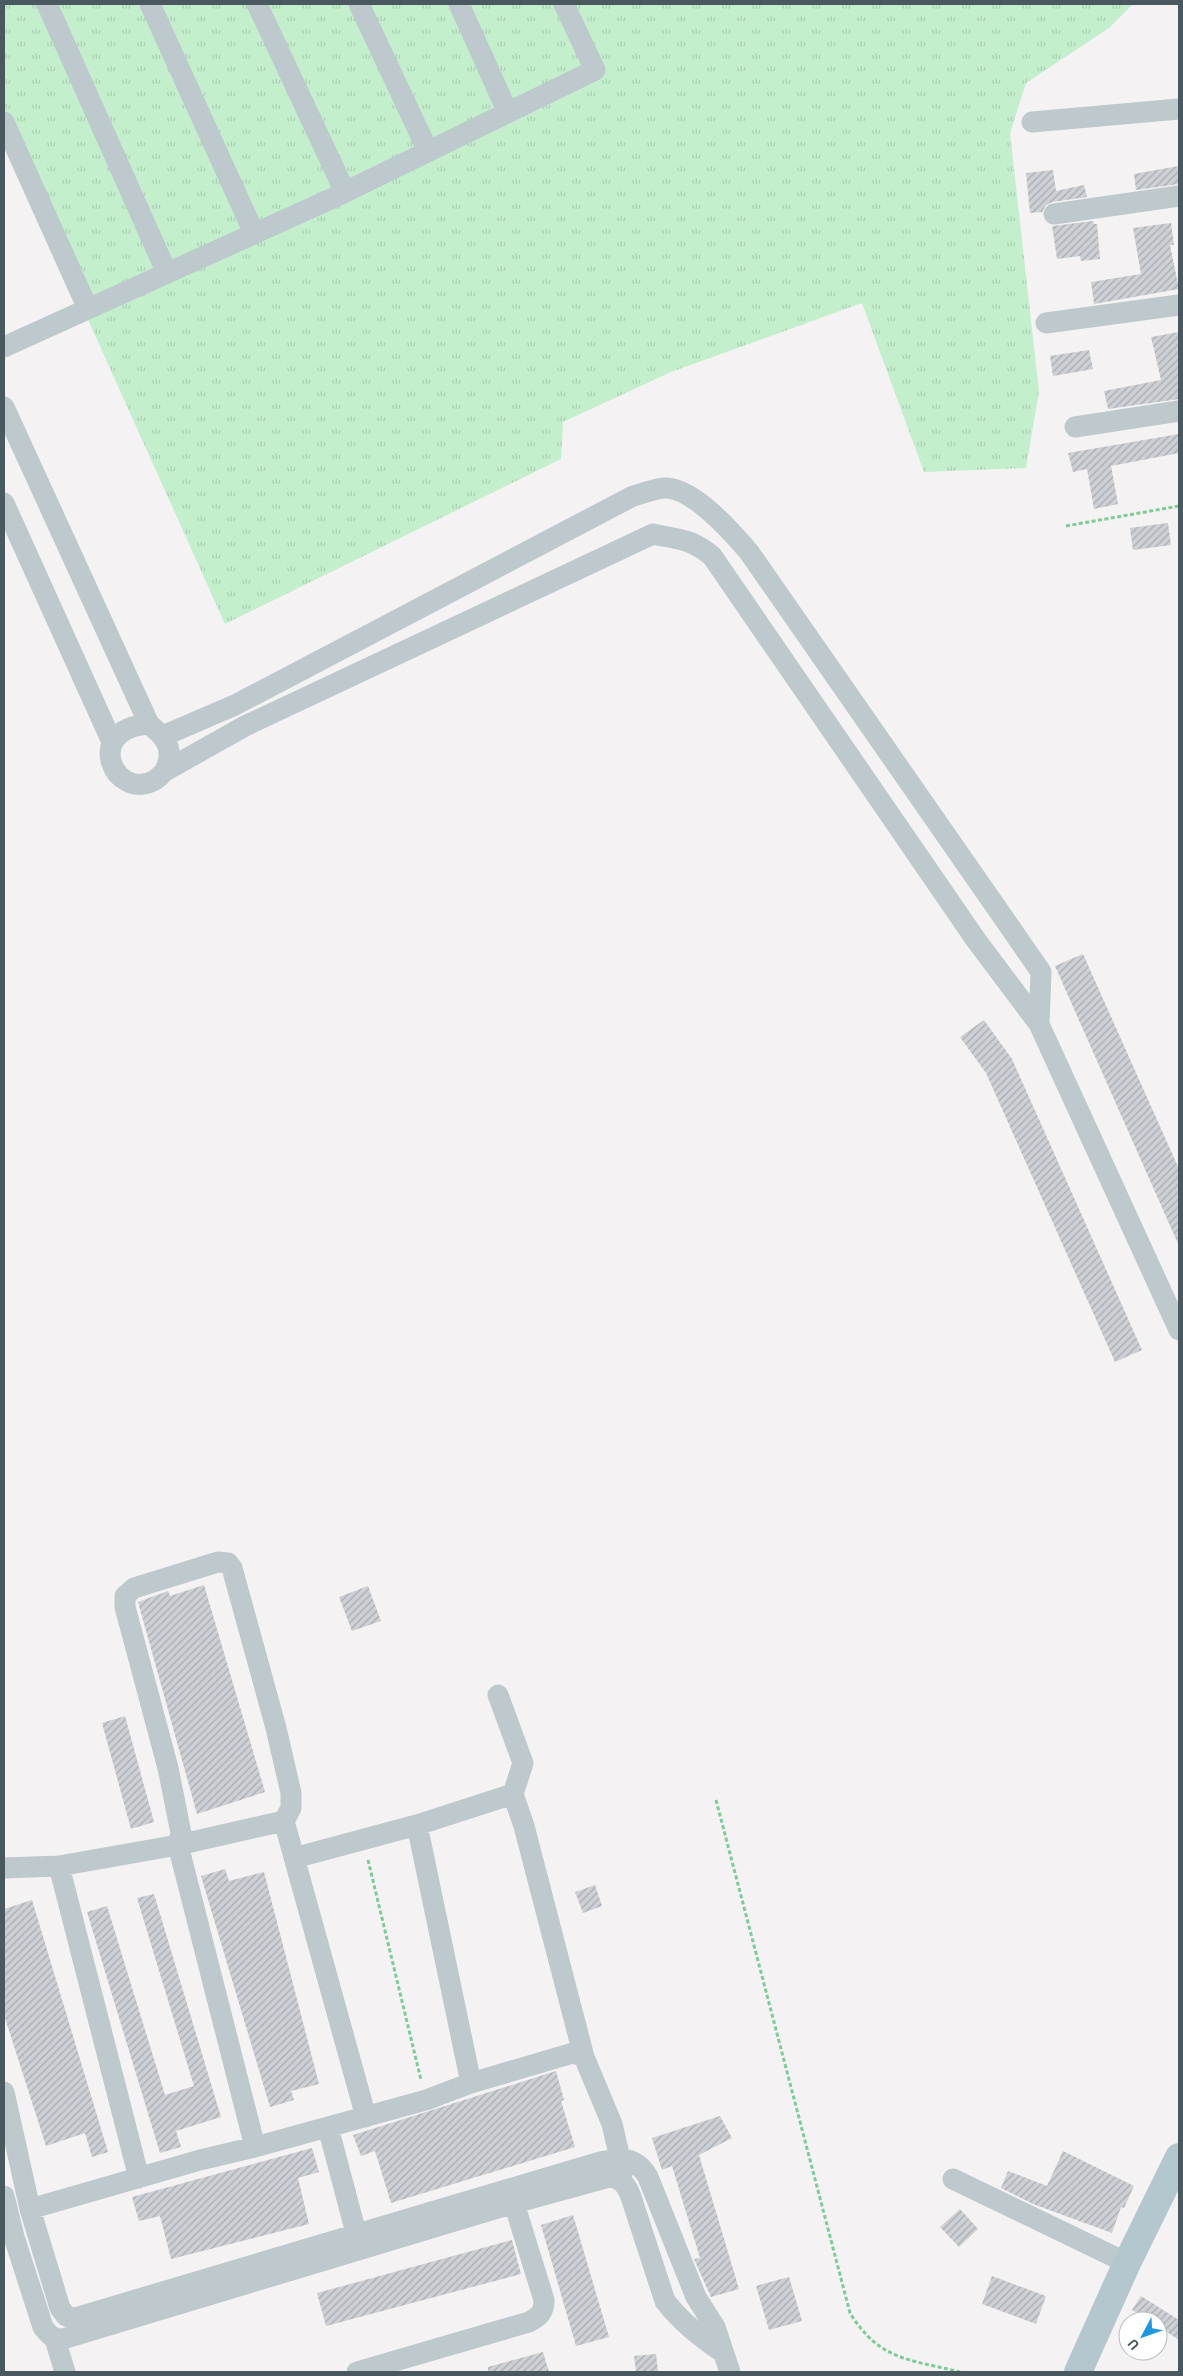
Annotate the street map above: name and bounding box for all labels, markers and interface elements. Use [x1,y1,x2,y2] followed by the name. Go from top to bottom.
[1118,2311,1168,2361] north arrow
[1122,2335,1144,2355] text: U

